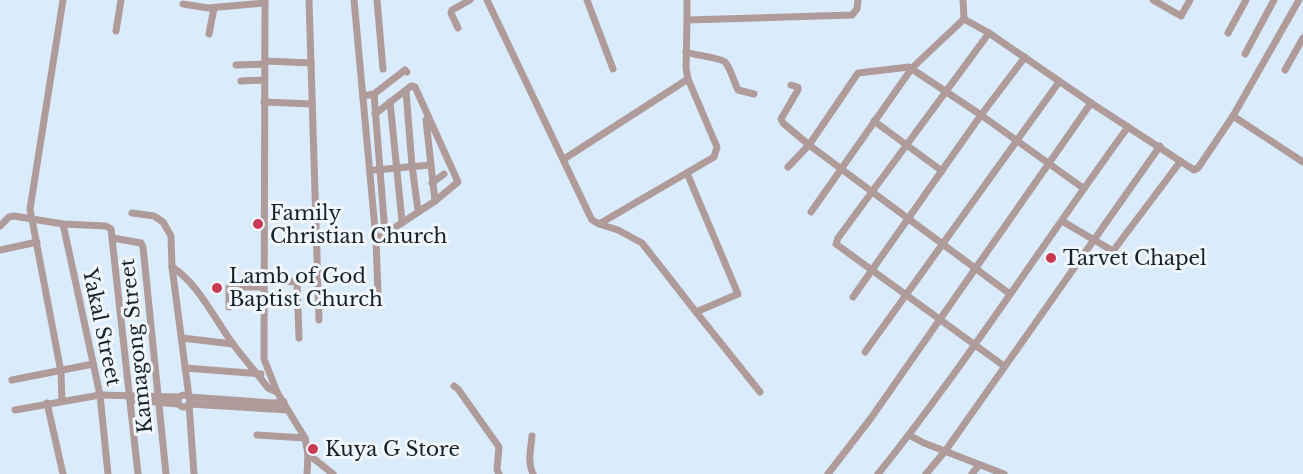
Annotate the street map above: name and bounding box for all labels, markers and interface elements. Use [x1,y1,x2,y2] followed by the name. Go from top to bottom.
[270,201,447,248] place label: Family Christian Church
[251,217,265,231] marker: Family Christian Church
[1063,246,1207,270] place label: Tarvet Chapel
[1044,251,1058,265] marker: Tarvet Chapel
[115,257,157,435] street label: Kamagong Street
[229,264,383,311] place label: Lamb of God Baptist Church
[78,265,126,388] street label: Yakal Street
[210,281,224,295] marker: Lamb of God Baptist Church
[325,437,460,461] place label: Kuya G Store
[306,442,320,456] marker: Kuya G Store

